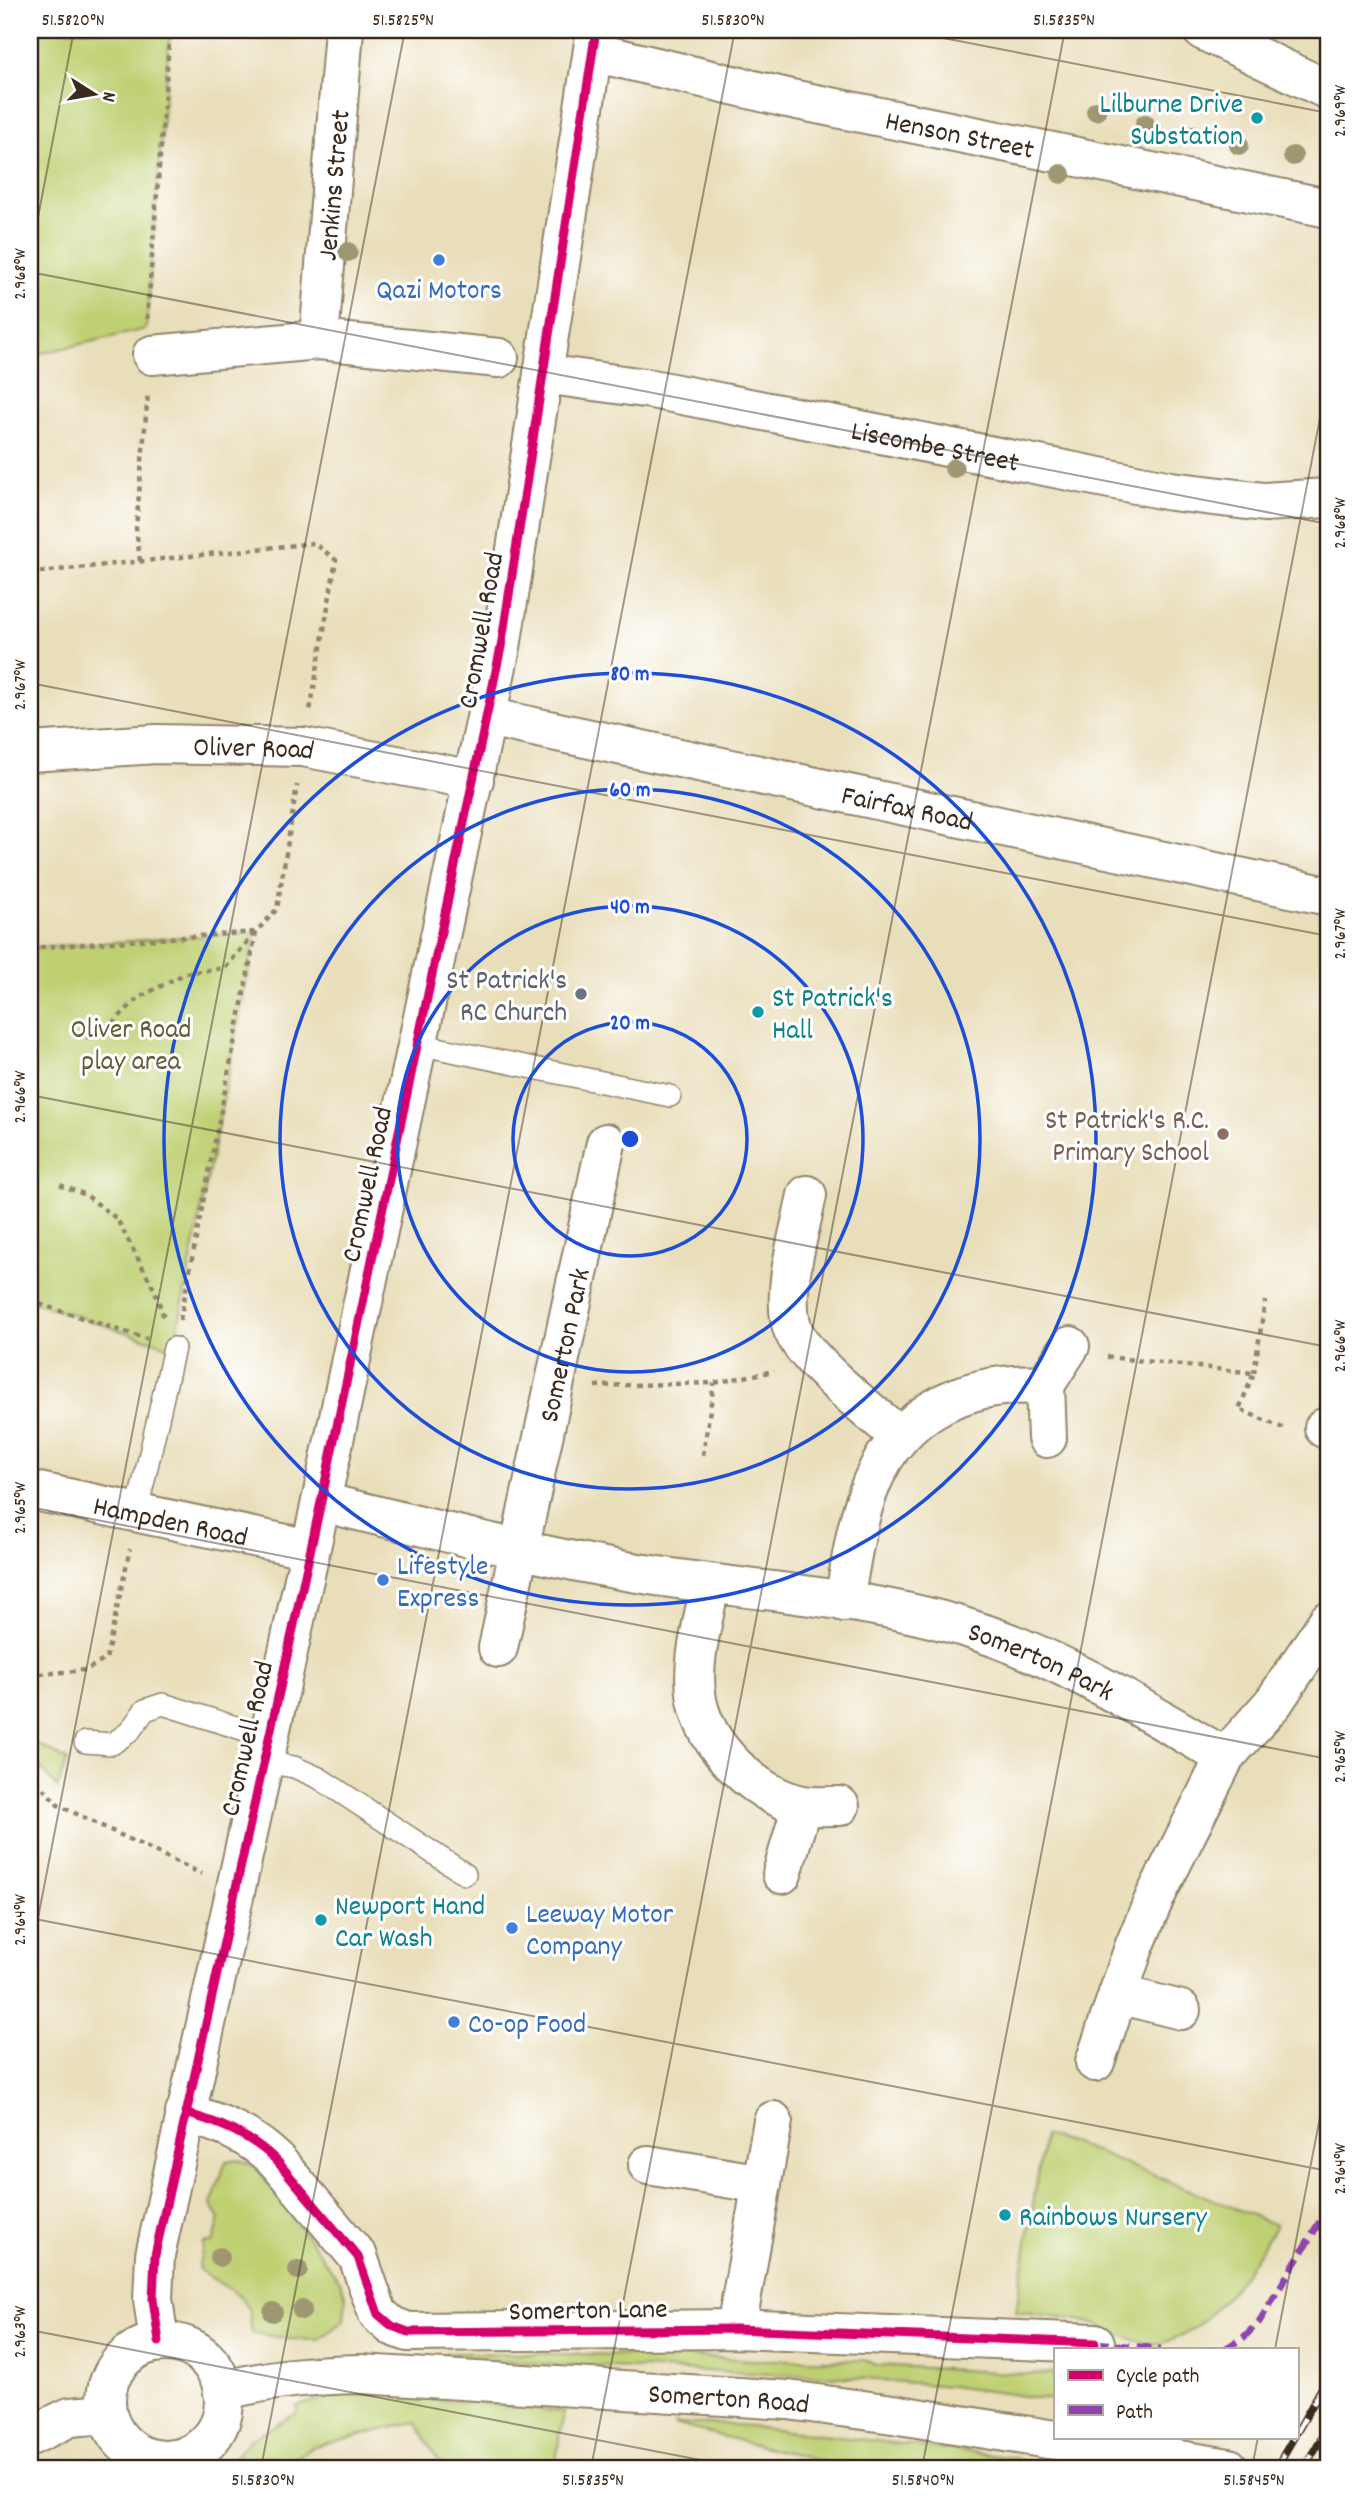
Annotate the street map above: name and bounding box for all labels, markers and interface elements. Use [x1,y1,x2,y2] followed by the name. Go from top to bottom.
[41,9,105,34] text: 51.5820°N
[372,9,434,34] text: 51.5825°N
[701,9,765,34] text: 51.5830°N
[1033,9,1095,34] text: 51.5835°N
[60,60,130,130] north arrow
[1329,84,1354,137] text: 2.969°W
[1100,87,1243,159] place label: Lilburne Drive Substation
[93,89,121,104] text: N
[881,103,1037,173] street label: Henson Street
[310,108,363,263] street label: Jenkins Street
[1249,110,1265,126] marker: Lilburne Drive Substation
[9,248,34,300] text: 2.968°W
[431,252,447,268] marker: Qazi Motors
[376,273,502,313] place label: Qazi Motors
[847,414,1022,486] street label: Liscombe Street
[1329,497,1354,549] text: 2.968°W
[450,549,517,712] street label: Cromwell Road
[9,659,34,710] text: 2.967°W
[610,661,650,691] text: 80 m
[193,730,317,774] street label: Oliver Road
[610,777,650,807] text: 60 m
[837,778,976,845] street label: Fairfax Road
[610,894,650,924] text: 40 m
[1329,908,1354,959] text: 2.967°W
[446,963,567,1035] place label: St Patrick's RC Church
[772,981,893,1053] place label: St Patrick's Hall
[573,986,589,1002] marker: St Patrick's RC Church
[750,1004,766,1020] marker: St Patrick's Hall
[610,1010,650,1040] text: 20 m
[70,1012,192,1084] park label: Oliver Road play area
[9,1070,34,1123] text: 2.966°W
[334,1103,406,1267] street label: Cromwell Road
[1045,1103,1209,1175] place label: St Patrick's R.C. Primary School
[1215,1126,1231,1142] marker: St Patrick's R.C. Primary School
[618,1127,642,1151] centre of rings
[532,1265,604,1427] street label: Somerton Park
[1329,1319,1354,1372] text: 2.966°W
[9,1481,34,1534] text: 2.965°W
[89,1489,251,1560] street label: Hampden Road
[397,1549,488,1621] place label: Lifestyle Express
[375,1572,391,1588] marker: Lifestyle Express
[962,1615,1120,1714] street label: Somerton Park
[213,1657,287,1821] street label: Cromwell Road
[1329,1730,1354,1783] text: 2.965°W
[335,1889,485,1961] place label: Newport Hand Car Wash
[9,1894,34,1946] text: 2.964°W
[526,1897,674,1969] place label: Leeway Motor Company
[313,1912,329,1928] marker: Newport Hand Car Wash
[504,1920,520,1936] marker: Leeway Motor Company
[468,2007,586,2047] place label: Co-op Food
[446,2014,462,2030] marker: Co-op Food
[1329,2143,1354,2195] text: 2.964°W
[1019,2200,1207,2240] place label: Rainbows Nursery
[997,2207,1013,2223] marker: Rainbows Nursery
[508,2292,668,2334] street label: Somerton Lane
[9,2305,34,2358] text: 2.963°W
[1054,2348,1298,2438] legend
[1116,2363,1199,2393] text: Cycle path
[647,2377,811,2428] street label: Somerton Road
[1116,2399,1153,2429] text: Path
[231,2469,295,2494] text: 51.5830°N
[562,2469,624,2494] text: 51.5835°N
[892,2469,954,2494] text: 51.5840°N
[1223,2469,1285,2494] text: 51.5845°N

